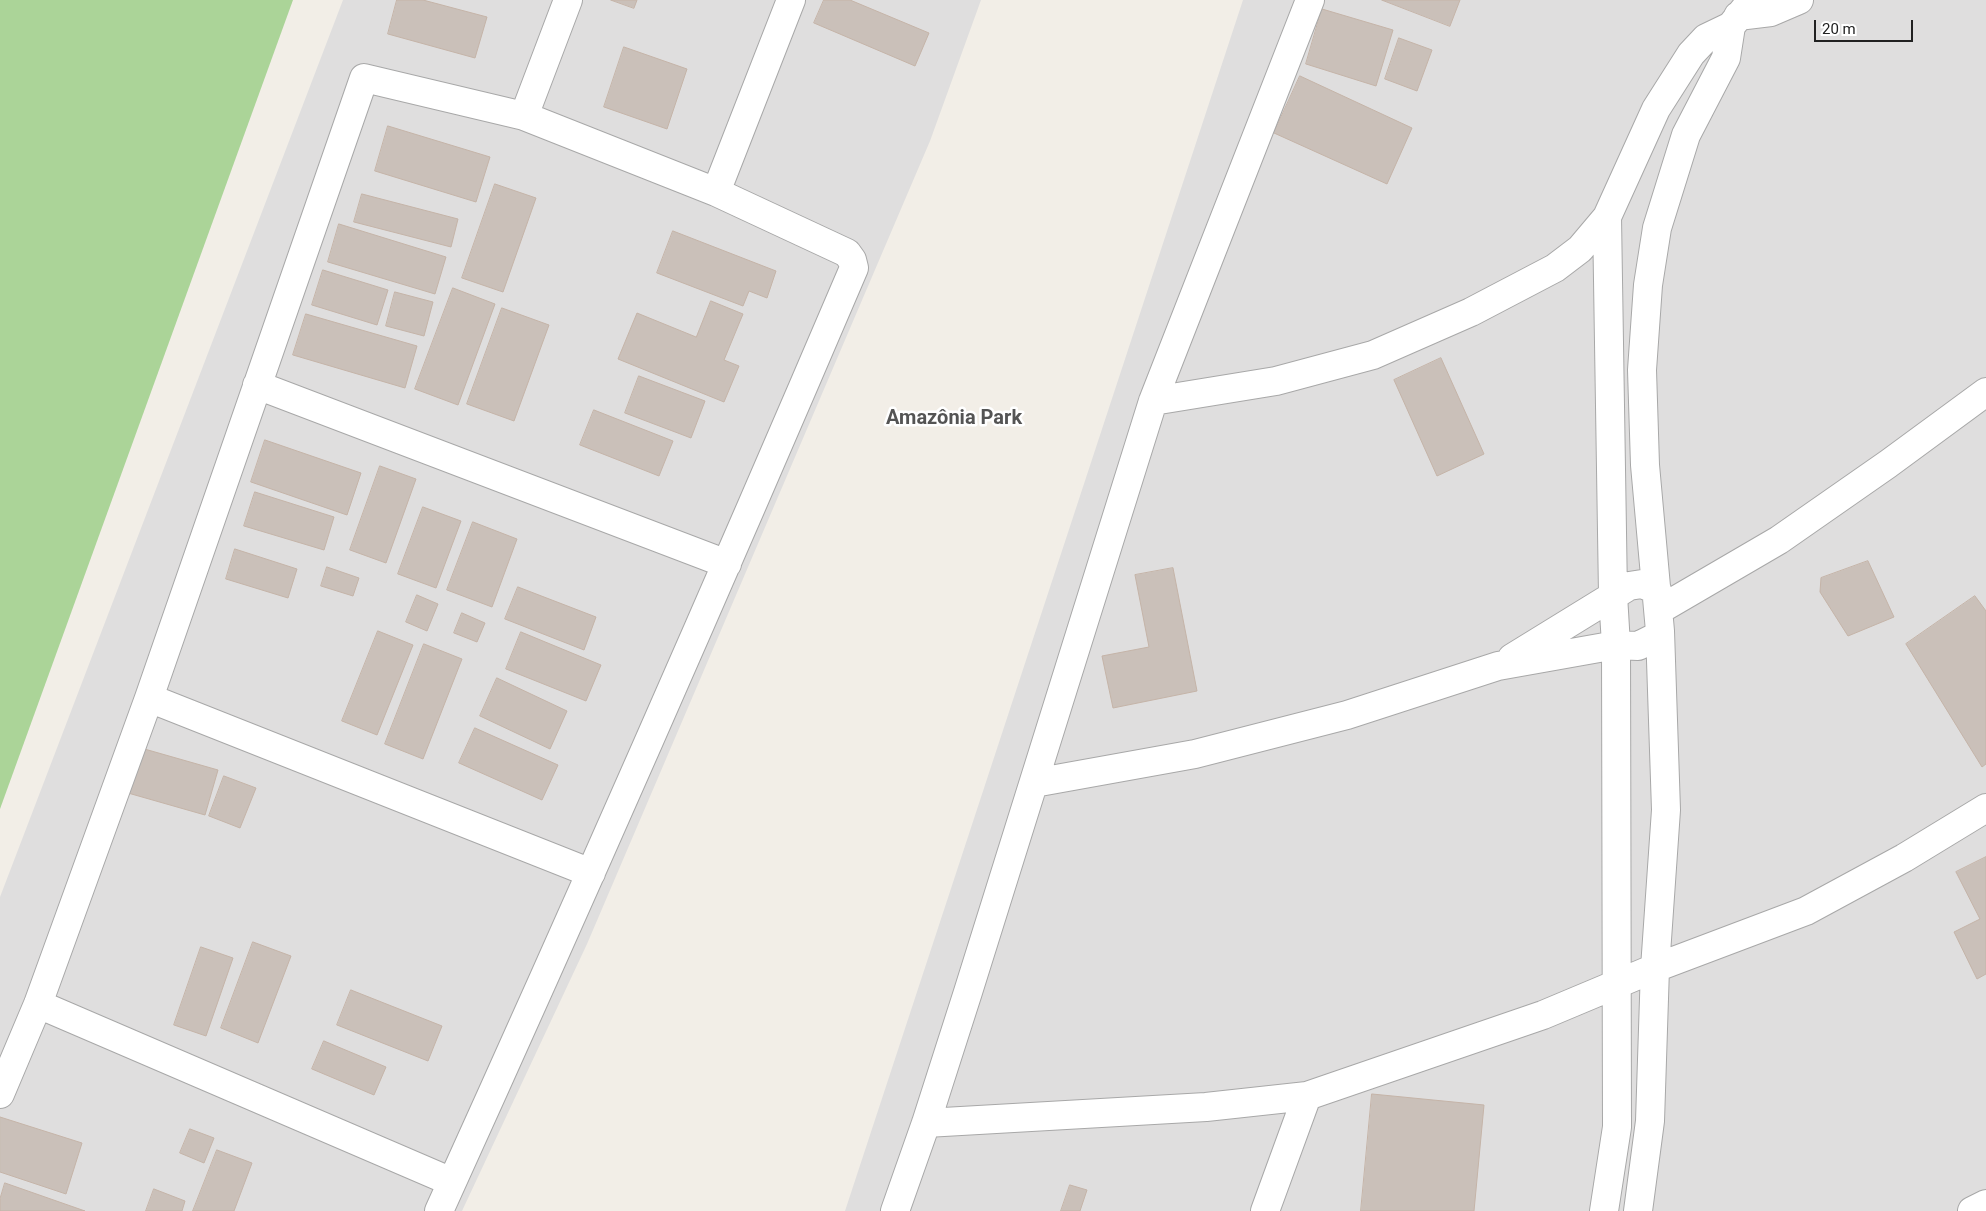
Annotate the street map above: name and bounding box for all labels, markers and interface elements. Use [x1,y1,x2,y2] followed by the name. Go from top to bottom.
[1816,10,1915,42] scale bar
[1822,20,1856,38] text: 20 m
[886,407,1022,431] district label: Amazônia Park

